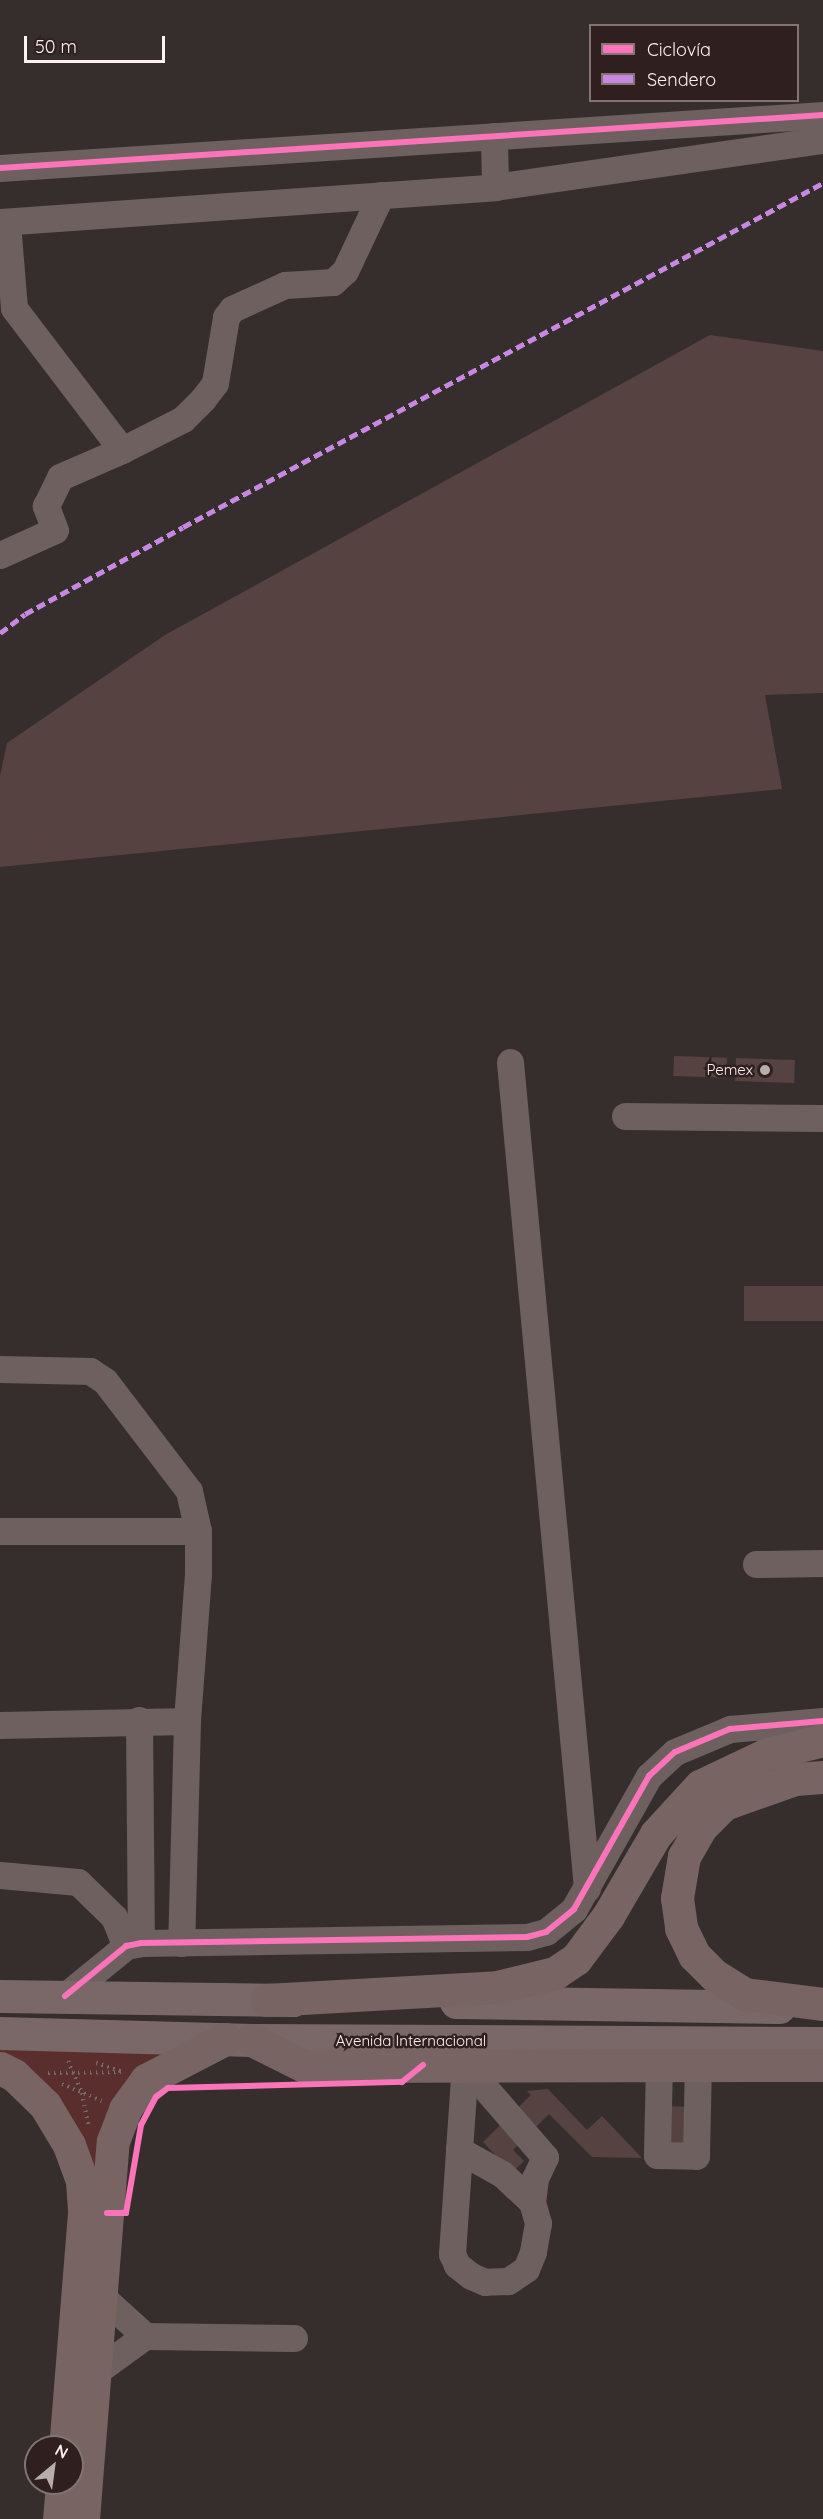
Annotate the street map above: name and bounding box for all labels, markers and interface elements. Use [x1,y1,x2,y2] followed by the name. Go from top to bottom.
[27,24,168,62] scale bar
[589,24,799,102] legend
[35,35,77,58] text: 50 m
[647,38,711,61] text: Ciclovía
[647,68,716,91] text: Sendero
[706,1061,753,1079] place label: Pemex
[758,1063,772,1077] marker: Pemex
[336,2032,486,2050] street label: Avenida Internacional
[24,2435,84,2495] north arrow
[52,2439,72,2463] text: N

